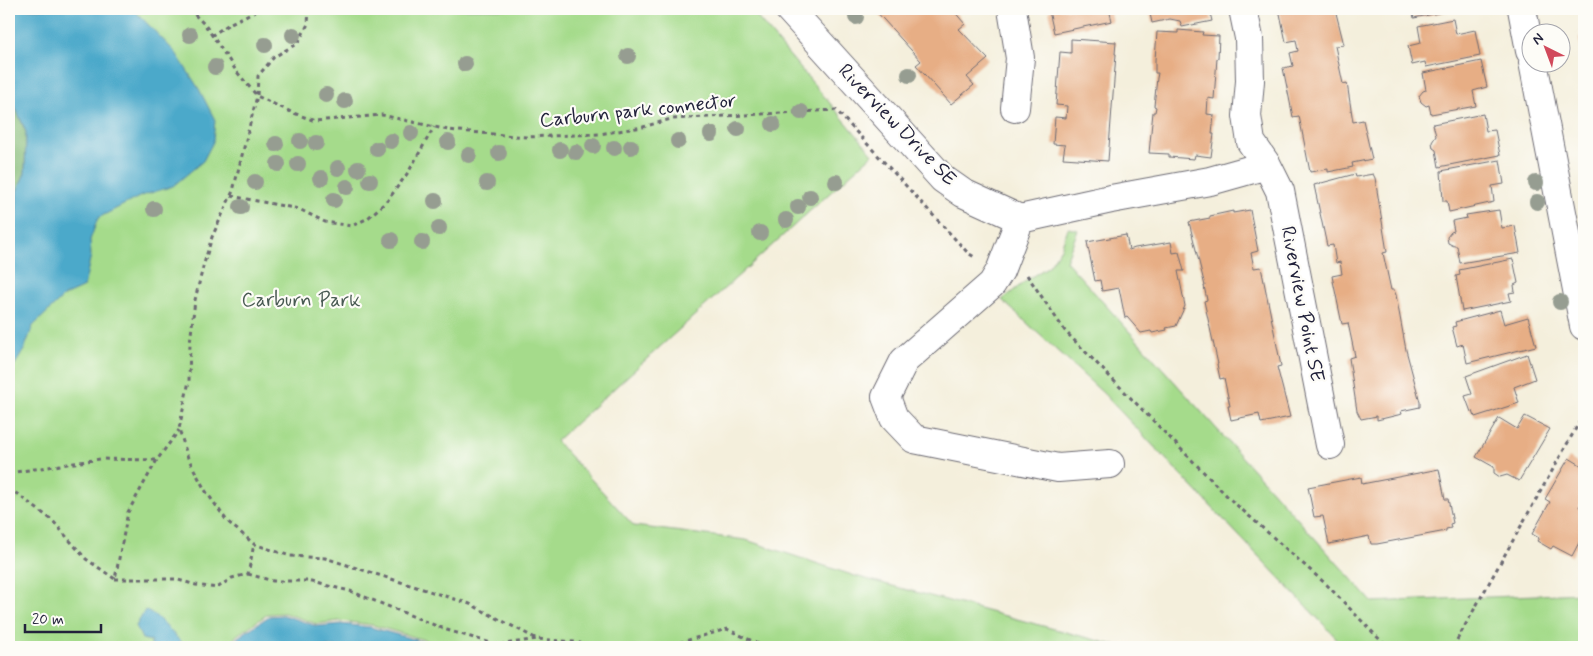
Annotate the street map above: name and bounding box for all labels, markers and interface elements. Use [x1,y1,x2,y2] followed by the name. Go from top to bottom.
[1520,22,1570,72] north arrow
[1528,29,1547,49] text: N
[832,58,962,192] street label: Riverview Drive SE
[538,87,738,135] street label: Carburn park connector
[1274,224,1330,384] street label: Riverview Point SE
[242,287,360,314] park label: Carburn Park
[25,601,101,633] scale bar
[32,610,64,630] text: 20 m

